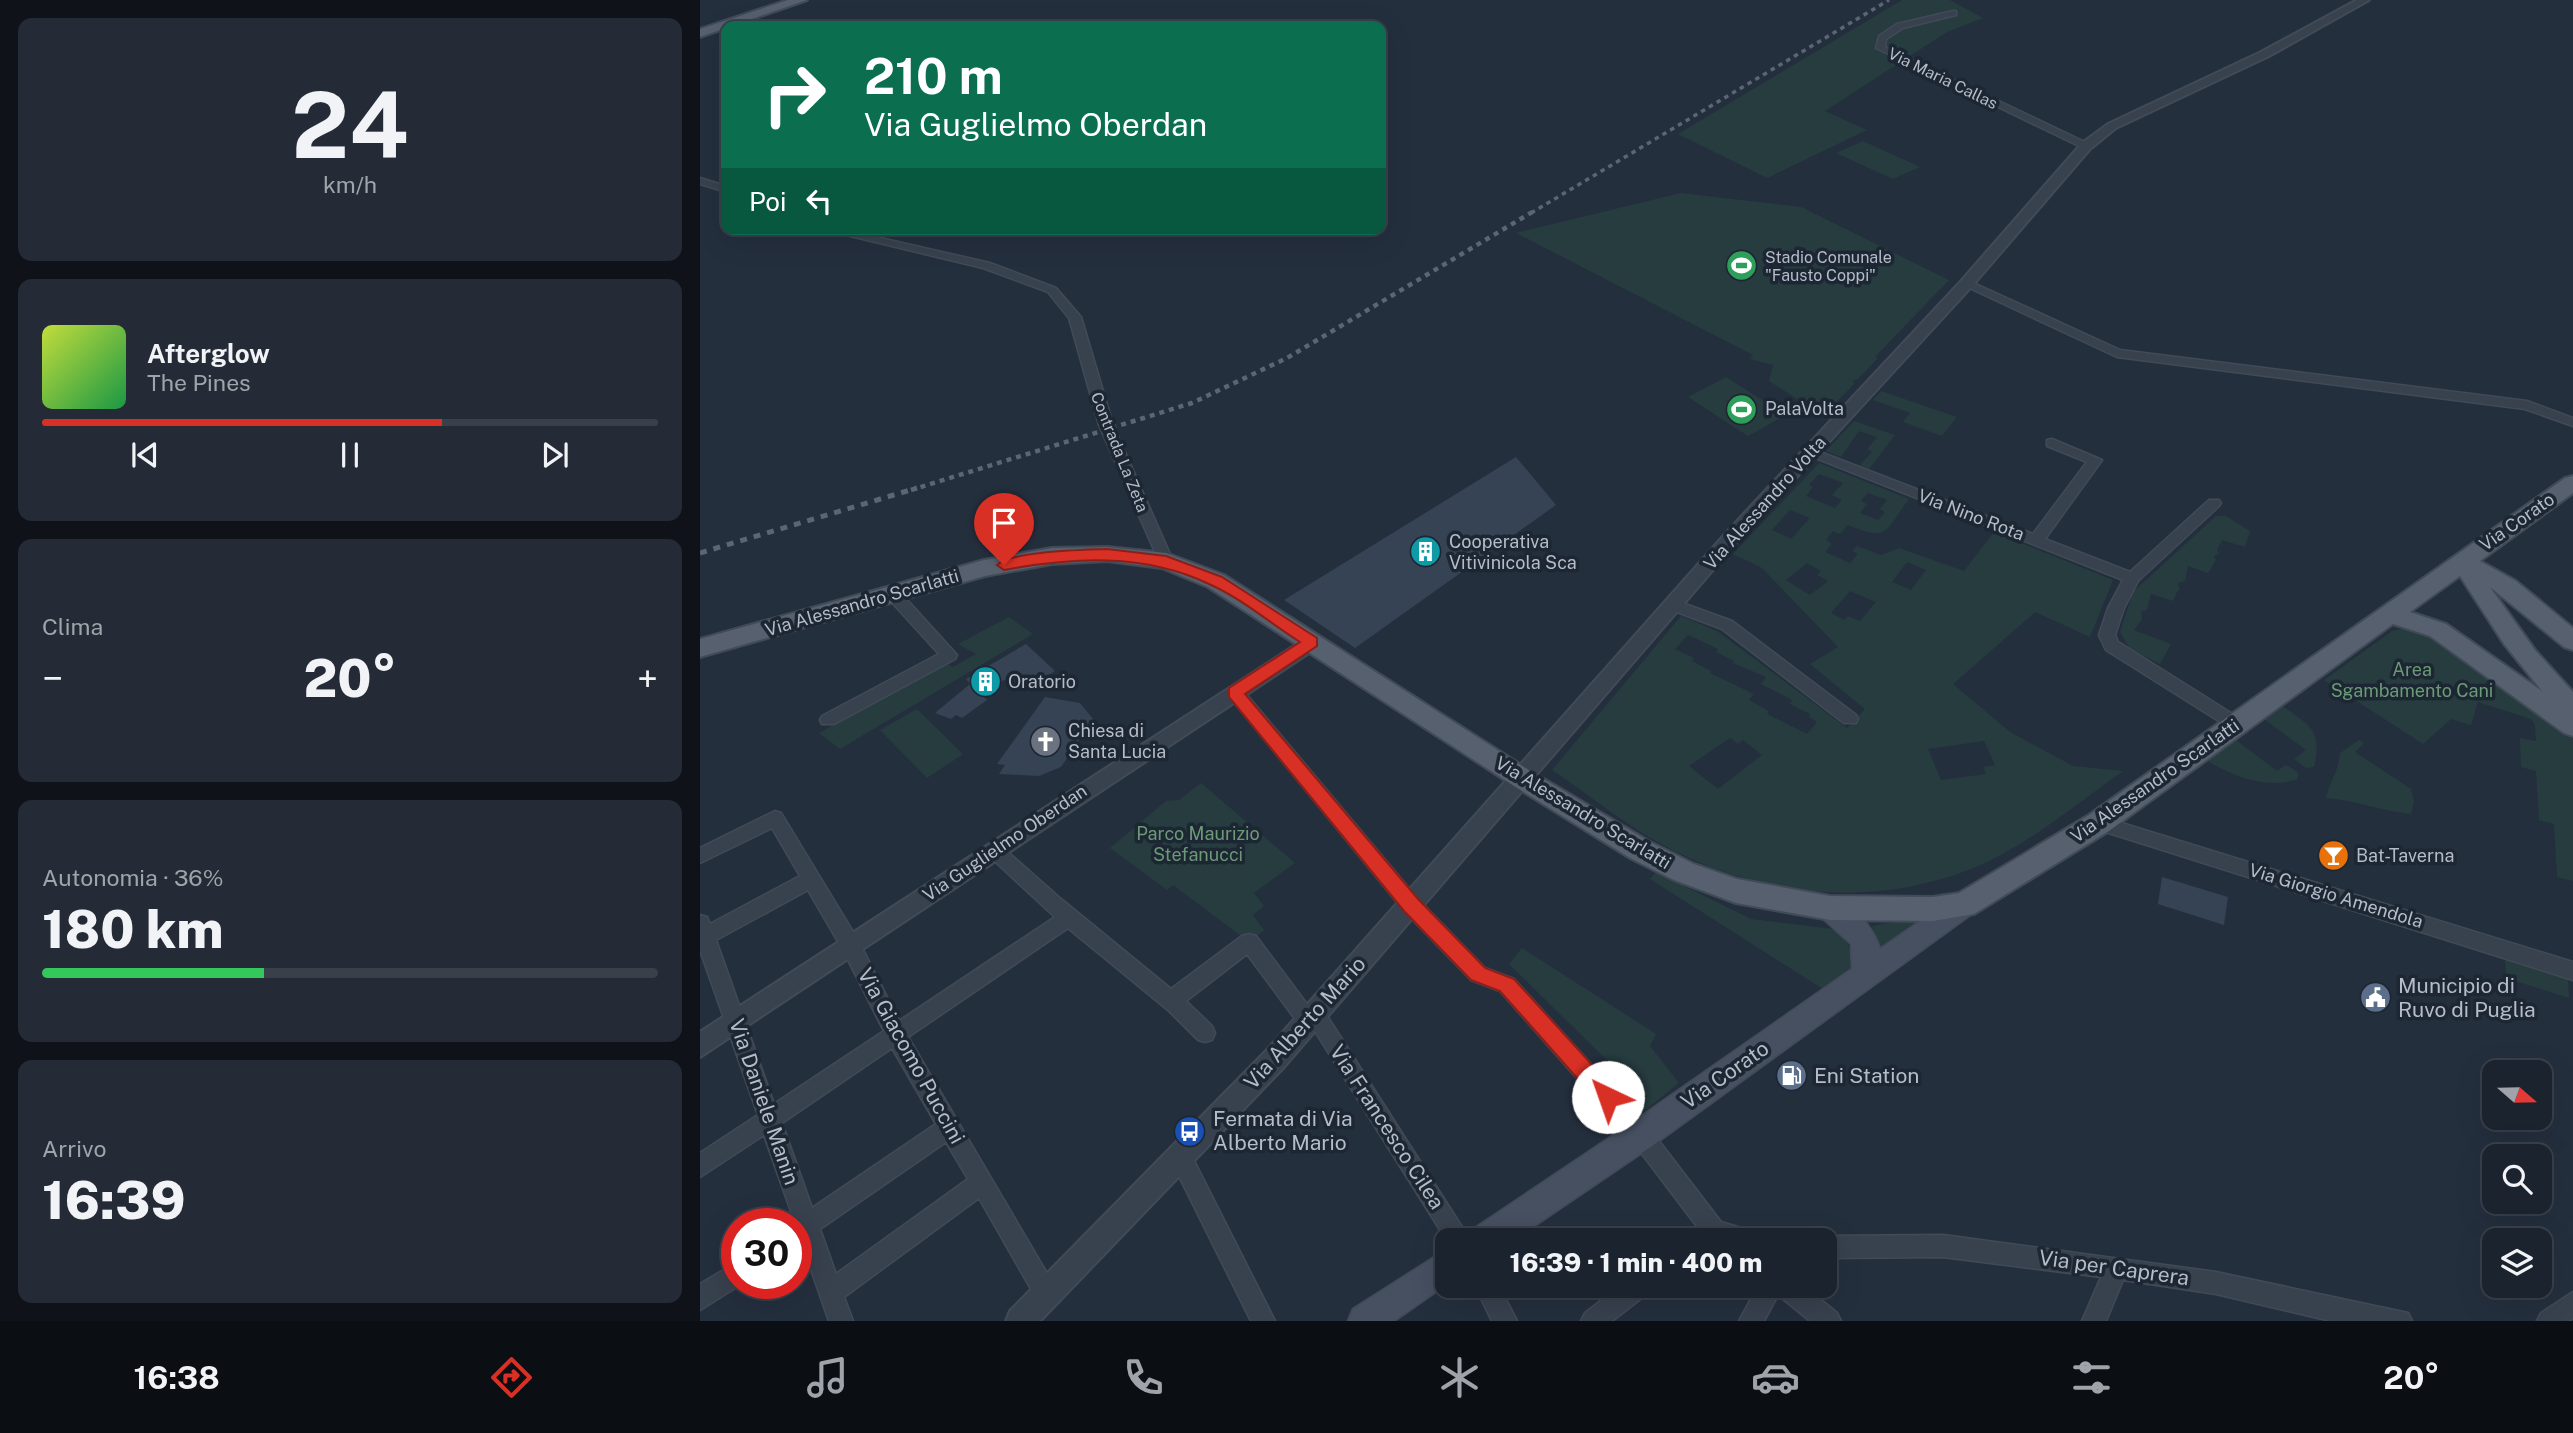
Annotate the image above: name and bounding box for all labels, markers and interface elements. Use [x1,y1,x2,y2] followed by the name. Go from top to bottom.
[1885,44,2001,113] street label: Via Maria Callas
[864,47,1003,105] text: 210 m
[749,49,840,140] icon: right
[291,72,409,178] text: 24
[864,106,1207,143] text: Via Guglielmo Oberdan
[323,171,377,198] text: km/h
[800,182,838,220] icon: left
[749,186,786,217] text: Poi
[1765,248,1892,285] place label: Stadio Comunale "Fausto Coppi"
[1725,249,1759,283] sports icon: Stadio Comunale "Fausto Coppi"
[147,338,270,369] text: Afterglow
[147,369,251,396] text: The Pines
[1087,389,1152,515] street label: Contrada La Zeta
[1725,392,1759,426] sports icon: PalaVolta
[1765,398,1844,419] place label: PalaVolta
[1699,432,1830,574] street label: Via Alessandro Volta
[126,436,164,474] icon: previous
[331,436,369,474] icon: pause
[536,436,574,474] icon: next
[1915,485,2027,544] street label: Via Nino Rota
[2475,488,2558,555] street label: Via Corato
[974,493,1034,565] pin
[985,504,1023,542] icon: arrive
[1449,531,1577,573] place label: Cooperativa Vitivinicola Sca
[1409,535,1443,569] building icon: Cooperativa Vitivinicola Sca
[762,565,961,640] street label: Via Alessandro Scarlatti
[42,613,103,640] text: Clima
[303,648,397,709] text: 20°
[42,656,63,701] text: −
[637,656,658,701] text: +
[2331,659,2493,701] park label: Area Sgambamento Cani
[968,665,1002,699] building icon: Oratorio
[1008,671,1076,692] place label: Oratorio
[2066,714,2243,847] street label: Via Alessandro Scarlatti
[1068,720,1166,762] place label: Chiesa di Santa Lucia
[1028,724,1062,758] church icon: Chiesa di Santa Lucia
[1492,752,1675,873] street label: Via Alessandro Scarlatti
[919,780,1091,905] street label: Via Guglielmo Oberdan
[1136,823,1260,865] park label: Parco Maurizio Stefanucci
[2316,839,2350,873] bar icon: Bat-Taverna
[2356,845,2454,866] place label: Bat-Taverna
[2247,859,2426,932] street label: Via Giorgio Amendola
[42,864,223,891] text: Autonomia · 36%
[42,899,224,960] text: 180 km
[1239,951,1371,1094] street label: Via Alberto Mario
[853,963,970,1148] street label: Via Giacomo Puccini
[2398,973,2536,1022] place label: Municipio di Ruvo di Puglia
[2358,981,2392,1015] public building icon: Municipio di Ruvo di Puglia
[724,1016,805,1188] street label: Via Daniele Manin
[1676,1035,1773,1114] street label: Via Corato
[1325,1040,1450,1214] street label: Via Francesco Cilea
[1774,1059,1808,1093] fuel station icon: Eni Station
[1571,1060,1645,1134] position arrow
[2482,1060,2552,1130] north arrow
[2482,1060,2552,1298] map controls
[1814,1063,1919,1088] place label: Eni Station
[1213,1106,1353,1155] place label: Fermata di Via Alberto Mario
[1173,1114,1207,1148] bus stop icon: Fermata di Via Alberto Mario
[42,1135,106,1162] text: Arrivo
[2482,1144,2552,1214] button: search
[42,1170,185,1231] text: 16:39
[721,1208,812,1299] speed limit sign: 30
[2482,1228,2552,1298] button: layers
[2037,1245,2191,1290] street label: Via per Caprera
[1510,1247,1762,1278] text: 16:39 · 1 min · 400 m
[487,1353,536,1402] icon: directions
[803,1353,852,1402] icon: music
[1119,1353,1168,1402] icon: phone
[1435,1353,1484,1402] icon: climate
[1751,1353,1800,1402] icon: car
[2067,1353,2116,1402] icon: filters
[134,1359,220,1396] text: 16:38
[2383,1359,2439,1396] text: 20°

